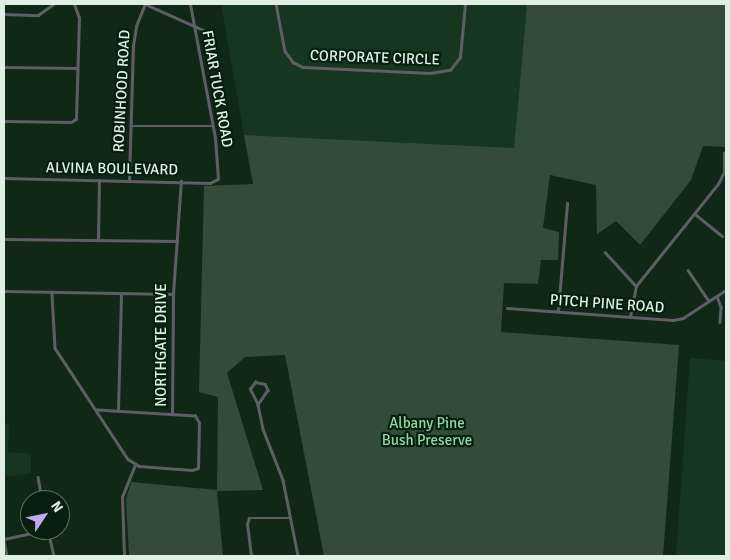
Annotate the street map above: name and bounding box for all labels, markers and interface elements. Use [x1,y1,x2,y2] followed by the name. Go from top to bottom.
[110,29,134,153] street label: ROBINHOOD ROAD
[198,29,236,149] street label: FRIAR TUCK ROAD
[310,47,440,69] street label: CORPORATE CIRCLE
[46,159,178,179] street label: ALVINA BOULEVARD
[153,283,171,407] street label: NORTHGATE DRIVE
[549,291,665,317] street label: PITCH PINE ROAD
[382,414,472,449] park label: Albany Pine Bush Preserve
[20,490,70,540] north arrow
[47,498,67,516] text: N

